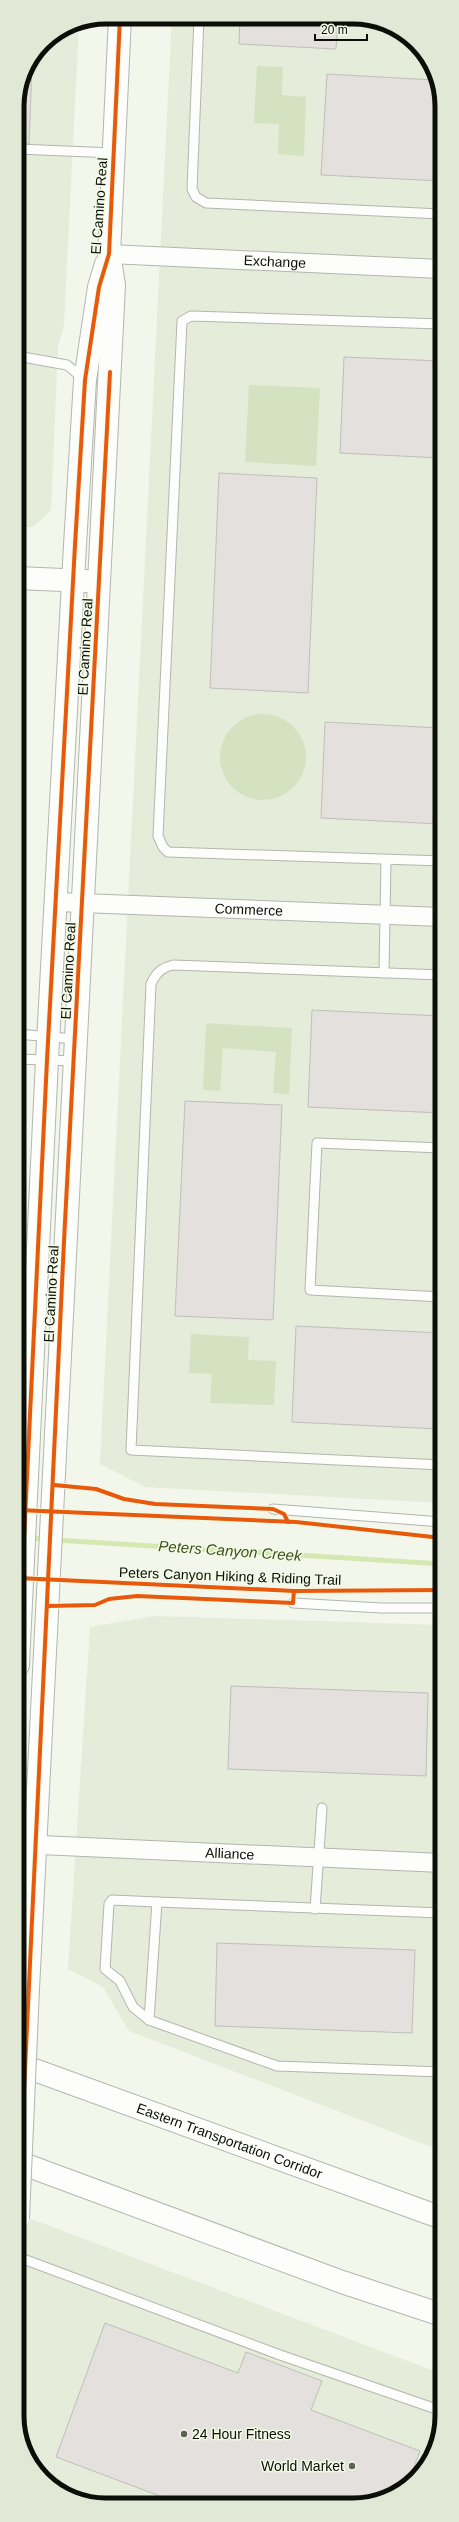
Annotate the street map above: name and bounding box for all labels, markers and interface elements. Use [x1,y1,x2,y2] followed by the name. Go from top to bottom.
[315,16,367,42] scale bar
[321,23,348,37] text: 20 m
[88,157,110,255] street label: El Camino Real
[243,252,307,271] street label: Exchange
[74,598,96,696] street label: El Camino Real
[214,900,284,919] street label: Commerce
[57,922,79,1020] street label: El Camino Real
[40,1245,62,1343] street label: El Camino Real
[158,1537,304,1564] water label: Peters Canyon Creek
[119,1564,341,1588] street label: Peters Canyon Hiking & Riding Trail
[205,1844,255,1863] street label: Alliance
[134,2100,325,2182] street label: Eastern Transportation Corridor
[192,2426,291,2442] place label: 24 Hour Fitness
[179,2429,189,2439] marker: 24 Hour Fitness
[261,2458,344,2474] place label: World Market
[347,2461,357,2471] marker: World Market

